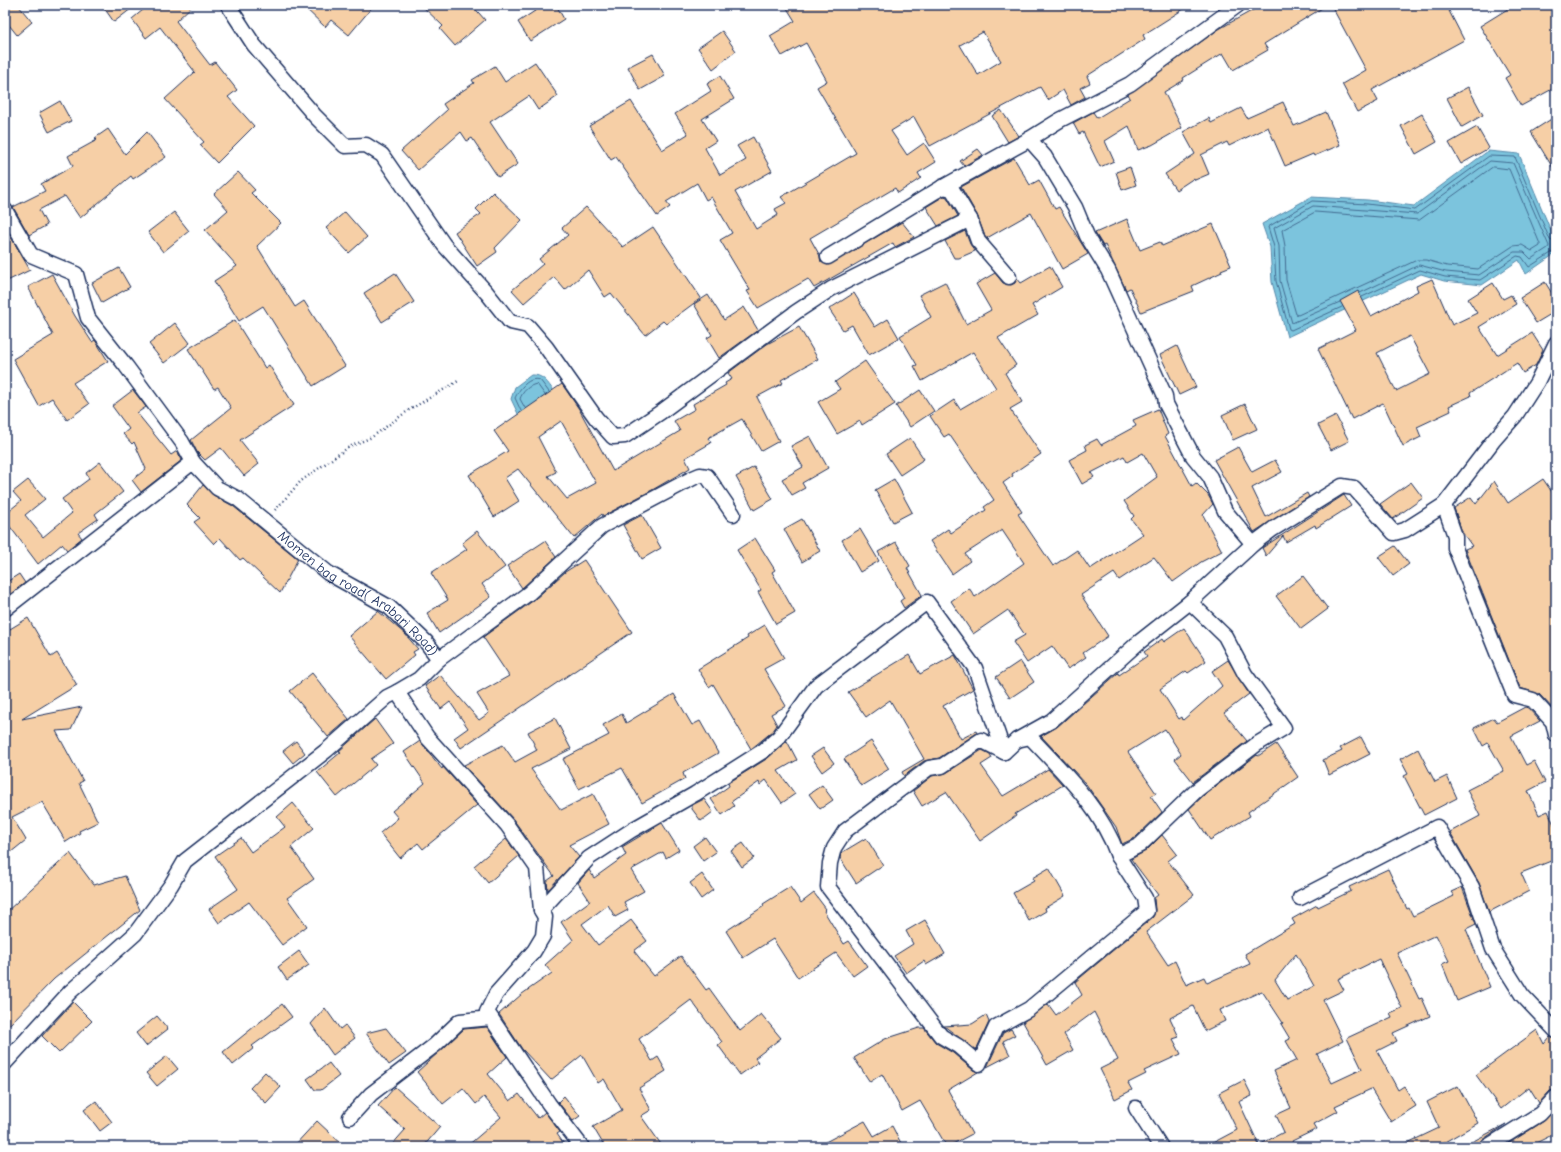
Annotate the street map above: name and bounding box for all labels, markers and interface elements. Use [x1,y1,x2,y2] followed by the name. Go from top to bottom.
[275,527,442,659] street label: Momen bag road( Arabari Road)

